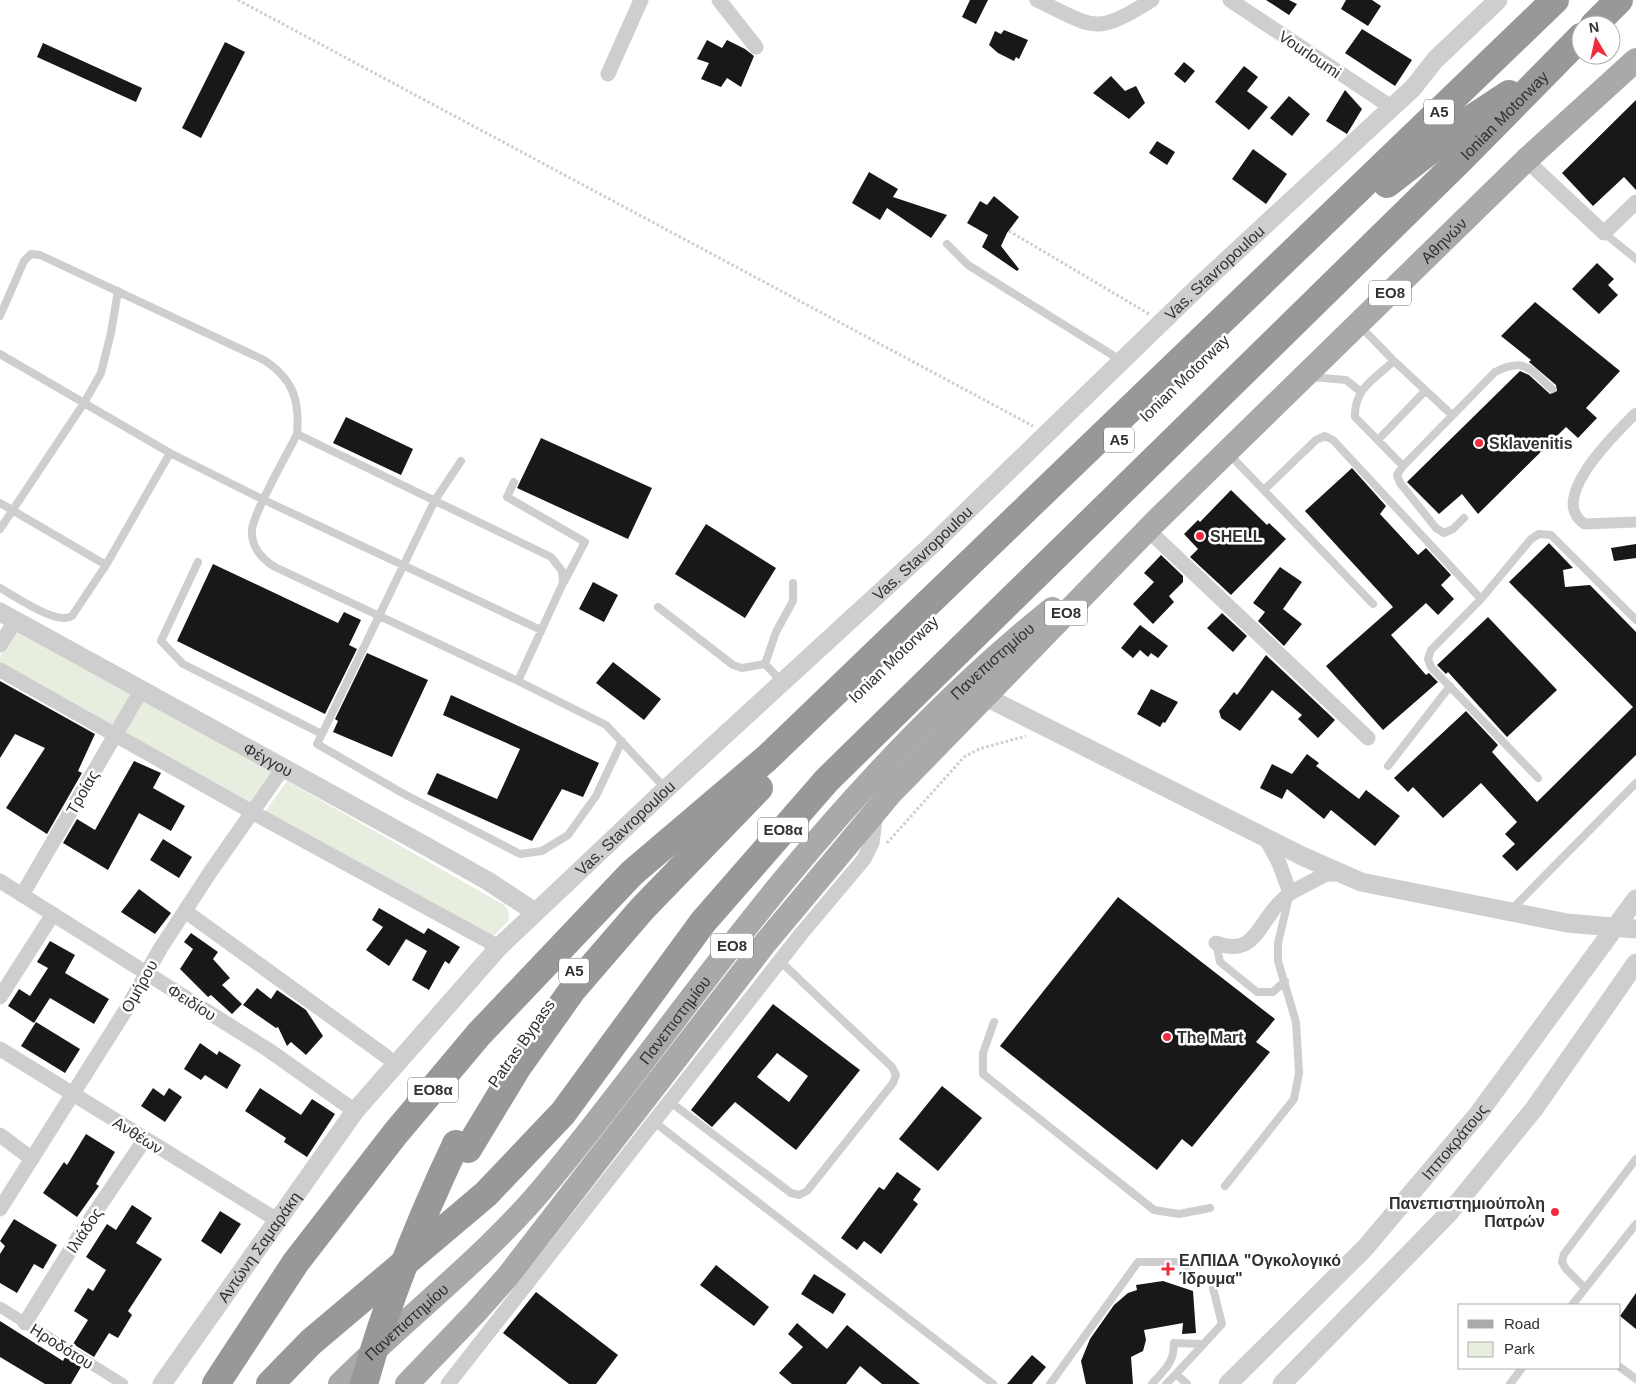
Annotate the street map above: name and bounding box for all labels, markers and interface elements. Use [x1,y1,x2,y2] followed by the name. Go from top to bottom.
[1571,15,1621,65] north arrow
[1588,18,1600,36] text: N
[1275,27,1344,81] street label: Vourloumi
[1457,68,1552,163] street label: Ionian Motorway
[1424,100,1454,124] road number: Α5
[1418,215,1470,267] street label: Αθηνών
[1162,222,1268,323] street label: Vas. Stavropoulou
[1369,280,1411,306] road number: ΕΟ8
[1136,331,1232,425] street label: Ionian Motorway
[1104,428,1134,452] road number: Α5
[1489,435,1573,452] place label: Sklavenitis
[1473,437,1485,449] marker: Sklavenitis
[870,503,976,604] street label: Vas. Stavropoulou
[1210,528,1263,545] place label: SHELL
[1194,530,1206,542] marker: SHELL
[1045,600,1087,626] road number: ΕΟ8
[845,612,941,706] street label: Ionian Motorway
[947,620,1038,703] street label: Πανεπιστημίου
[240,740,295,780] street label: Φέγγου
[63,767,102,817] street label: Τροίας
[572,777,678,879] street label: Vas. Stavropoulou
[758,818,808,842] road number: ΕΟ8α
[711,934,753,958] road number: ΕΟ8
[118,957,161,1015] street label: Ομήρου
[559,958,589,984] road number: Α5
[636,973,714,1067] street label: Πανεπιστημίου
[165,981,219,1024] street label: Φειδίου
[485,996,558,1090] street label: Patras Bypass
[1177,1029,1244,1046] place label: The Mart
[1161,1031,1173,1043] marker: The Mart
[408,1078,458,1102] road number: ΕΟ8α
[1418,1101,1491,1183] street label: Ιπποκράτους
[110,1114,166,1157] street label: Ανθέων
[215,1189,304,1306] street label: Αντώνη Σαμαράκη
[1389,1195,1545,1230] place label: Πανεπιστημιούπολη Πατρών
[63,1204,106,1256] street label: Ιλιάδος
[1549,1206,1561,1218] marker: Πανεπιστημιούπολη Πατρών
[1179,1252,1341,1287] place label: ΕΛΠΙΔΑ "Ογκολογικό Ίδρυμα"
[1161,1262,1175,1276] marker: ΕΛΠΙΔΑ "Ογκολογικό Ίδρυμα"
[362,1280,452,1364] street label: Πανεπιστημίου
[1458,1304,1621,1369] legend
[1504,1315,1540,1332] text: Road
[27,1320,96,1372] street label: Ηροδότου
[1504,1340,1535,1357] text: Park

